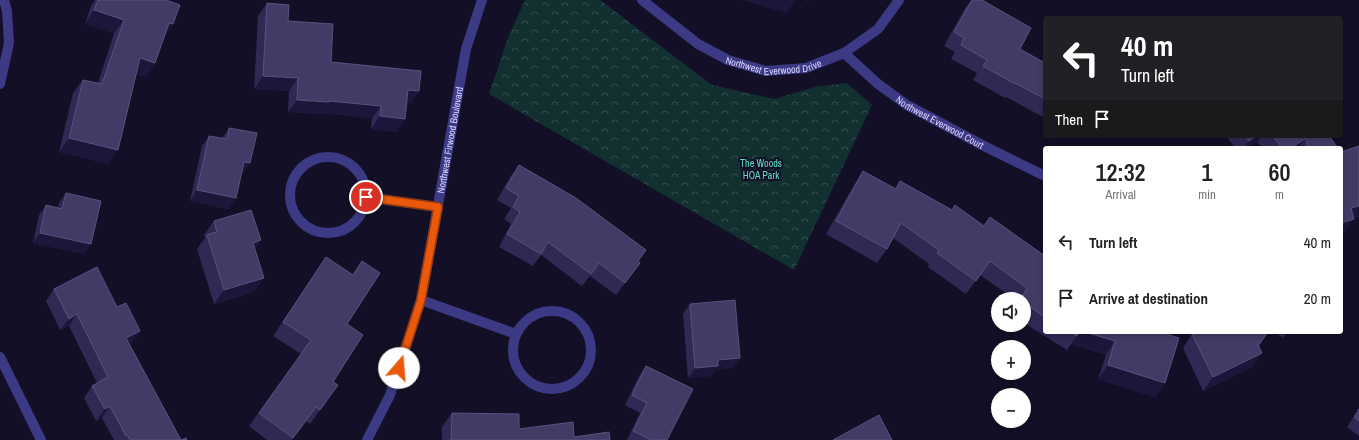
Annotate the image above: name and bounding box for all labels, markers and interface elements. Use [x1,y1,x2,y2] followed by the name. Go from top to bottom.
[1121,27,1173,65] text: 40 m
[1055,32,1107,84] icon: left
[724,54,824,78] street label: Northwest Everwood Drive
[1121,63,1174,88] text: Turn left
[434,86,466,194] street label: Northwest Firwood Boulevard
[893,93,987,152] street label: Northwest Everwood Court
[1091,108,1113,130] icon: arrive
[1055,109,1083,130] text: Then
[1096,156,1146,188] text: 12:32
[1202,156,1212,188] text: 1
[1268,156,1290,188] text: 60
[740,157,782,182] park label: The Woods HOA Park
[349,180,383,214] pin
[355,186,377,208] icon: arrive
[1105,186,1136,203] text: Arrival
[1198,186,1216,203] text: min
[1275,186,1284,203] text: m
[1055,231,1077,253] icon: left
[1089,232,1137,253] text: Turn left
[1304,232,1331,253] text: 40 m
[1055,287,1077,309] icon: arrive
[1089,288,1208,309] text: Arrive at destination
[1304,288,1331,309] text: 20 m
[991,292,1031,428] map controls
[991,292,1031,332] button: sound
[991,340,1031,380] button: +
[378,347,420,389] position arrow
[991,388,1031,428] button: −

